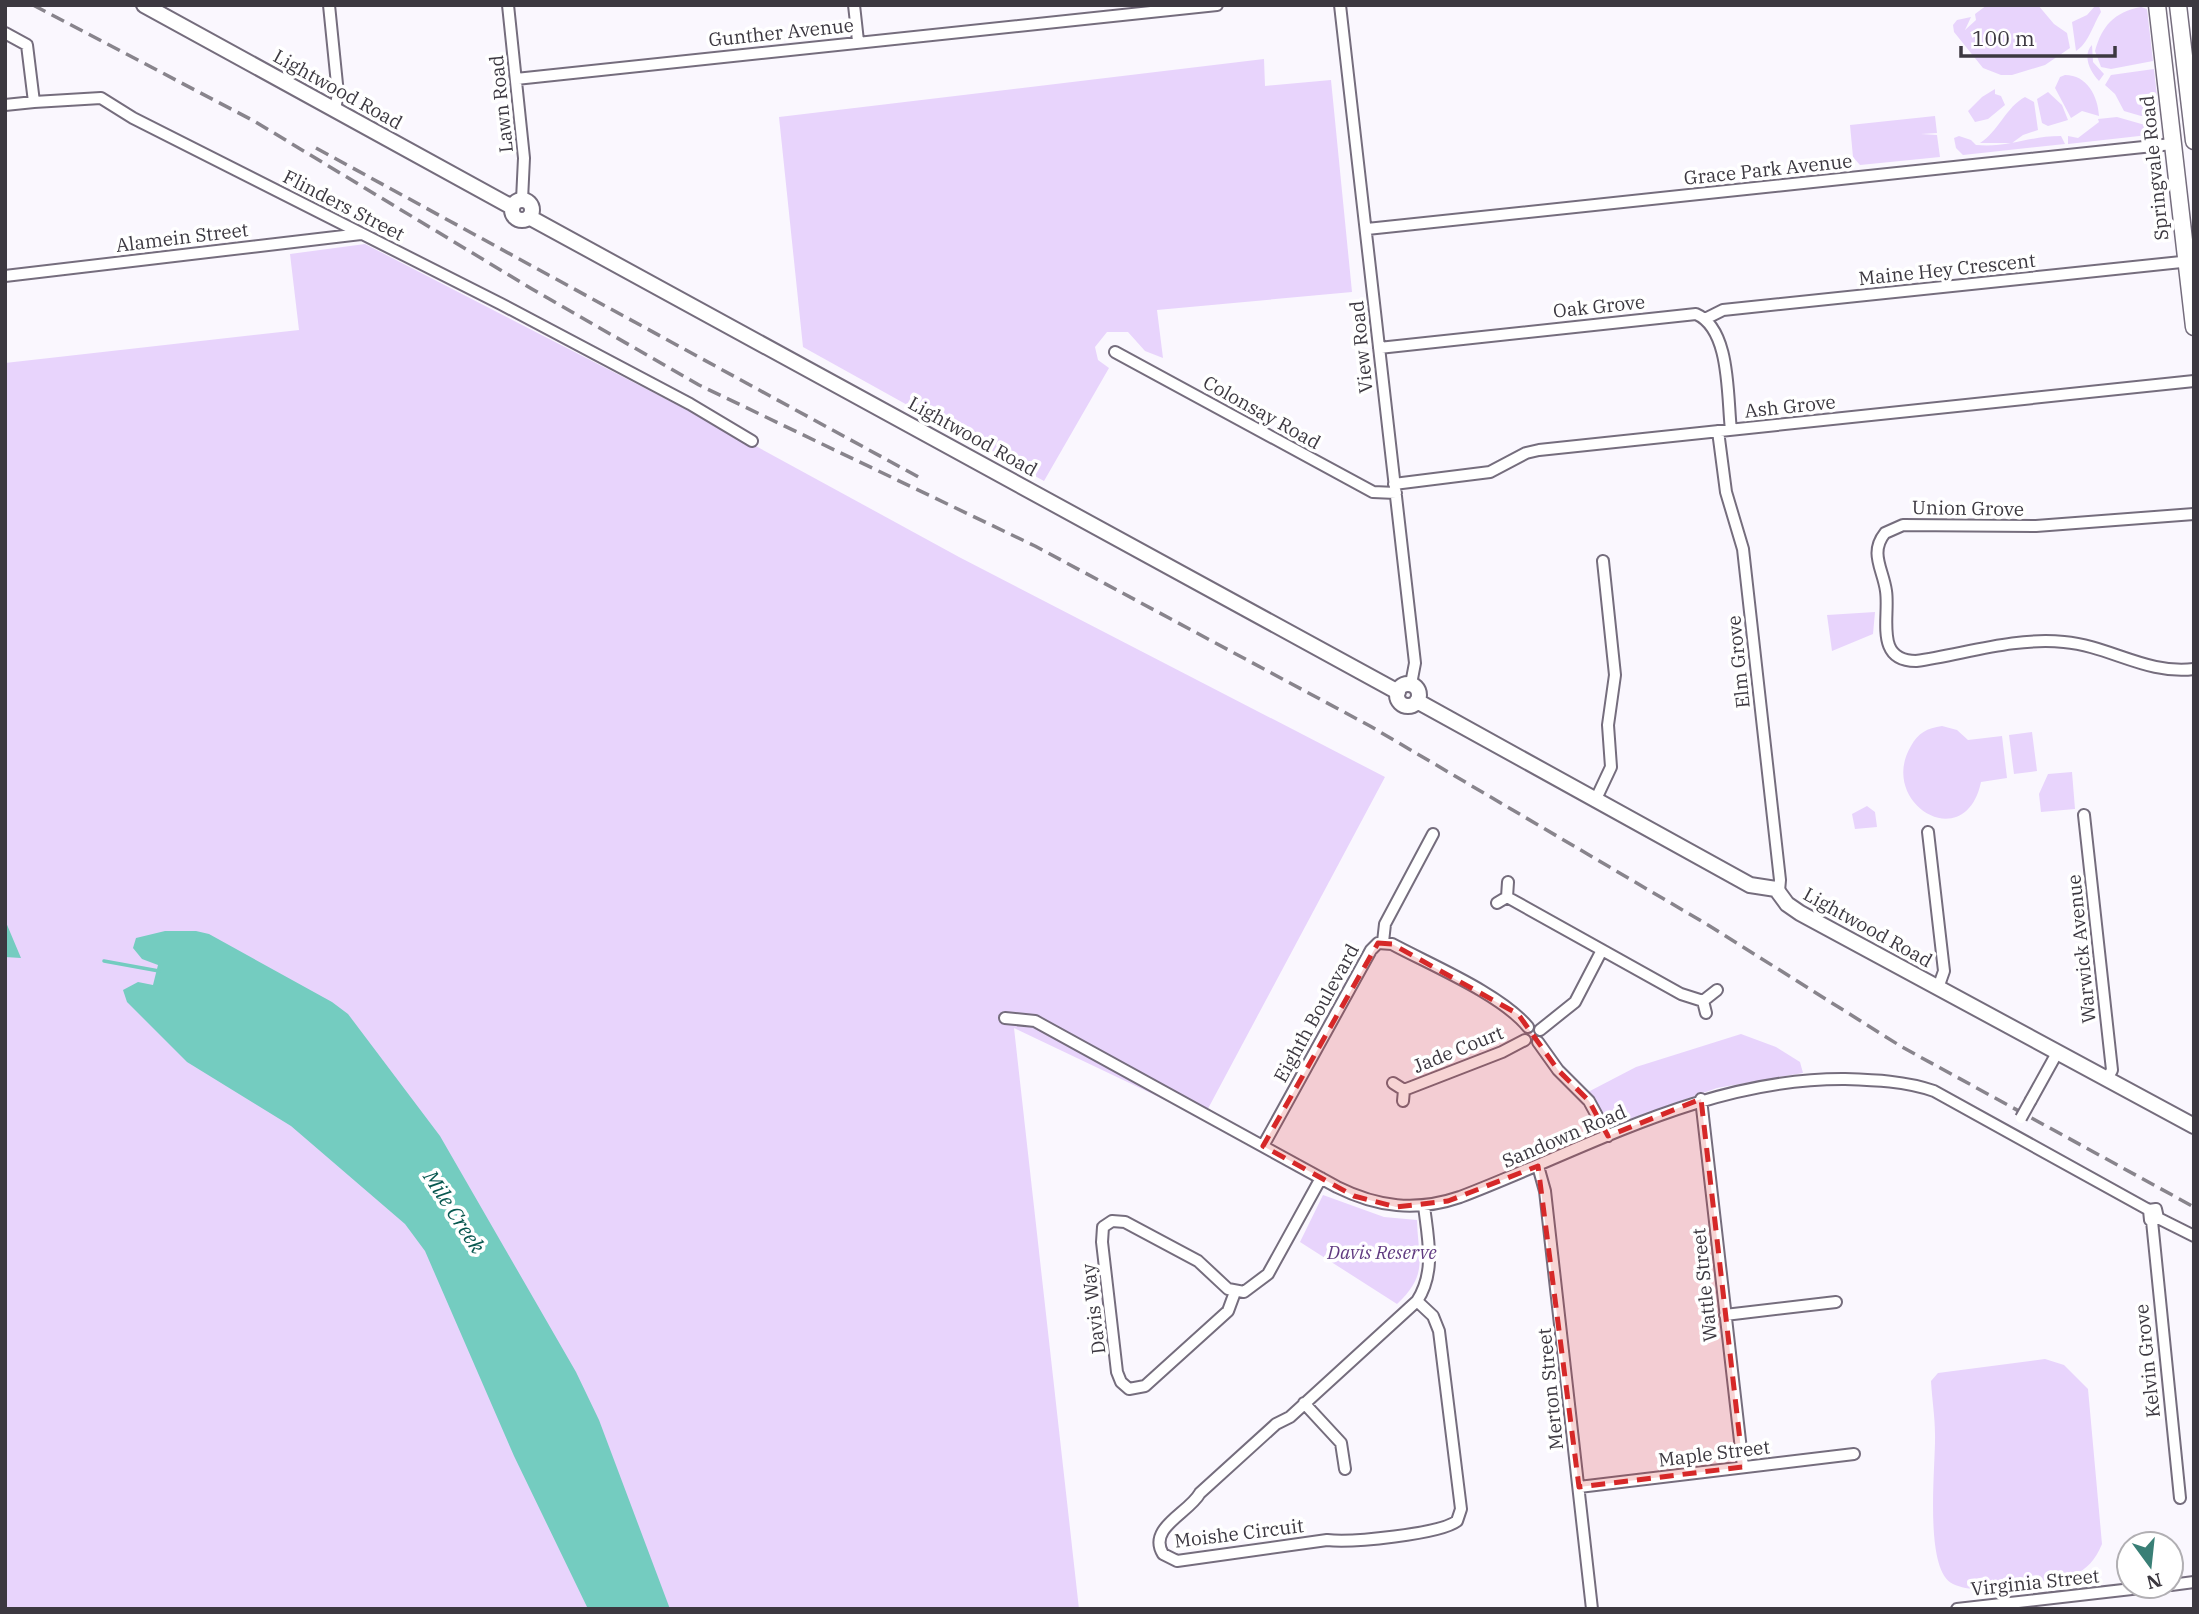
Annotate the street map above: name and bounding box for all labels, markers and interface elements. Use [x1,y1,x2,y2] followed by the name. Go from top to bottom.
[707,12,855,52] street label: Gunther Avenue
[1961,14,2115,58] scale bar
[1972,24,2035,52] text: 100 m
[269,44,407,134] street label: Lightwood Road
[484,54,518,154] street label: Lawn Road
[2134,94,2174,242] street label: Springvale Road
[1683,148,1853,190] street label: Grace Park Avenue
[279,164,409,246] street label: Flinders Street
[114,217,250,257] street label: Alamein Street
[1857,248,2037,290] street label: Maine Hey Crescent
[1552,289,1646,323] street label: Oak Grove
[1344,300,1378,394] street label: View Road
[1199,370,1325,454] street label: Colonsay Road
[1743,389,1837,423] street label: Ash Grove
[904,391,1042,481] street label: Lightwood Road
[1912,495,2024,521] street label: Union Grove
[1721,614,1755,710] street label: Elm Grove
[2061,873,2101,1025] street label: Warwick Avenue
[1799,882,1937,972] street label: Lightwood Road
[1268,940,1364,1086] street label: Eighth Boulevard
[1409,1020,1507,1078] street label: Jade Court
[1498,1099,1630,1173] street label: Sandown Road
[417,1164,493,1259] water label: Mile Creek
[1686,1227,1722,1343] street label: Wattle Street
[1326,1240,1437,1264] park label: Davis Reserve
[1075,1262,1110,1356] street label: Davis Way
[2129,1303,2165,1419] street label: Kelvin Grove
[1532,1326,1568,1451] street label: Merton Street
[1657,1434,1771,1472] street label: Maple Street
[1173,1513,1305,1553] street label: Moishe Circuit
[2115,1530,2185,1600] north arrow
[1969,1563,2101,1601] street label: Virginia Street
[2144,1568,2165,1595] text: N

